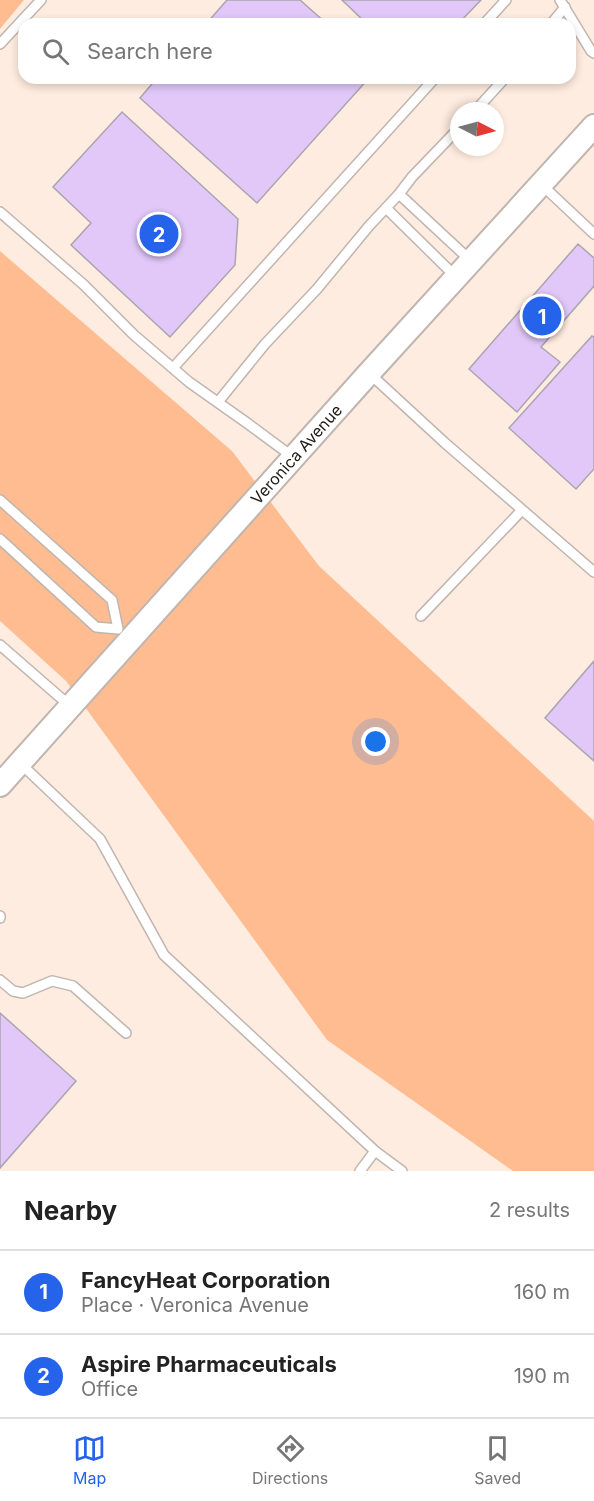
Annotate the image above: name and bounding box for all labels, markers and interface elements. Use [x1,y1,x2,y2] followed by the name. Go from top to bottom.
[18,18,576,84] search box
[39,35,72,68] icon: search
[87,38,213,64] text: Search here
[450,102,504,156] north arrow
[140,212,178,256] pin: 2
[522,294,562,338] pin: 1
[246,400,346,508] street label: Veronica Avenue
[361,727,390,756] your location
[24,1195,117,1226] text: Nearby
[489,1198,570,1222] text: 2 results
[81,1267,331,1293] text: FancyHeat Corporation
[39,1280,48,1304] text: 1
[514,1280,570,1304] text: 160 m
[81,1293,309,1317] text: Place · Veronica Avenue
[81,1351,337,1377] text: Aspire Pharmaceuticals
[37,1364,50,1388] text: 2
[514,1364,570,1388] text: 190 m
[81,1377,138,1401] text: Office
[73,1432,106,1488] tab: Map
[252,1432,328,1488] tab: Directions
[474,1432,521,1488] tab: Saved

